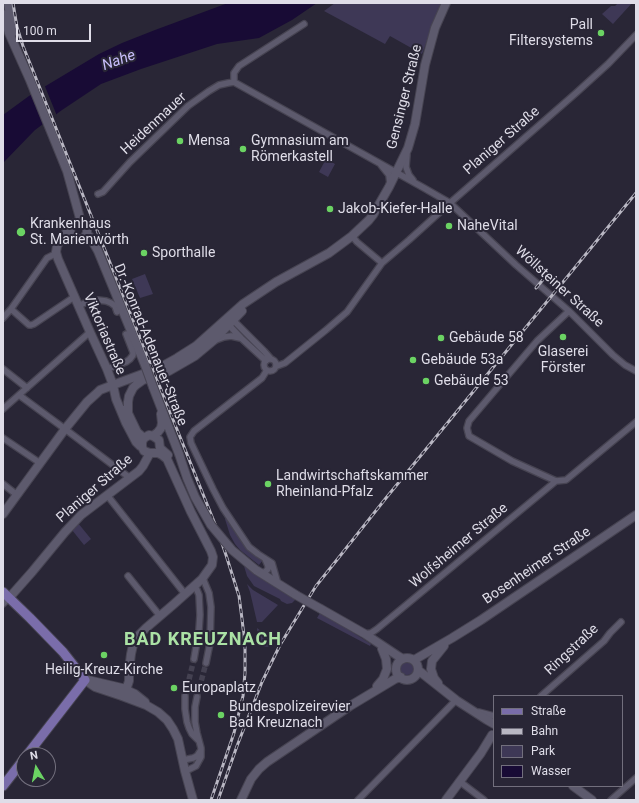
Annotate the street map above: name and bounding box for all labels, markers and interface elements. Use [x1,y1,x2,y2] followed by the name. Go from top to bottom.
[18,16,93,42] scale bar
[509,17,593,50] place label: Pall Filtersystems
[23,24,57,38] text: 100 m
[596,28,606,38] marker: Pall Filtersystems
[384,43,426,151] street label: Gensinger Straße
[100,47,138,75] water label: Nahe
[118,89,190,159] street label: Heidenmauer
[461,103,543,179] street label: Planiger Straße
[188,133,230,149] place label: Mensa
[251,133,349,166] place label: Gymnasium am Römerkastell
[175,136,185,146] marker: Mensa
[238,144,248,154] marker: Gymnasium am Römerkastell
[338,201,452,217] place label: Jakob-Kiefer-Halle
[325,204,335,214] marker: Jakob-Kiefer-Halle
[30,216,129,248] place label: Krankenhaus St. Marienwörth
[457,218,518,234] place label: NaheVital
[444,221,454,231] marker: NaheVital
[15,226,27,238] marker: Krankenhaus St. Marienwörth
[511,243,607,331] street label: Wöllsteiner Straße
[152,245,215,261] place label: Sporthalle
[139,248,149,258] marker: Sporthalle
[110,262,190,428] street label: Dr.-Konrad-Adenauer-Straße
[79,291,129,377] street label: Viktoriastraße
[449,330,524,346] place label: Gebäude 58
[558,332,568,342] marker: Glaserei Förster
[436,333,446,343] marker: Gebäude 58
[538,344,588,376] place label: Glaserei Förster
[421,352,503,368] place label: Gebäude 53a
[408,355,418,365] marker: Gebäude 53a
[434,373,509,389] place label: Gebäude 53
[421,376,431,386] marker: Gebäude 53
[54,451,136,527] street label: Planiger Straße
[276,468,428,500] place label: Landwirtschaftskammer Rheinland-Pfalz
[263,479,273,489] marker: Landwirtschaftskammer Rheinland-Pfalz
[407,500,511,592] street label: Wolfsheimer Straße
[480,524,594,608] street label: Bosenheimer Straße
[542,621,602,679] street label: Ringstraße
[124,629,282,651] district label: BAD KREUZNACH
[99,650,109,660] marker: Heilig-Kreuz-Kirche
[45,662,163,678] place label: Heilig-Kreuz-Kirche
[182,680,256,696] place label: Europaplatz
[169,683,179,693] marker: Europaplatz
[493,695,623,787] legend
[229,699,350,732] place label: Bundespolizeirevier Bad Kreuznach
[531,704,566,718] text: Straße
[216,710,226,720] marker: Bundespolizeirevier Bad Kreuznach
[531,724,558,738] text: Bahn
[531,744,555,758] text: Park
[16,747,56,787] north arrow
[29,749,39,763] text: N
[531,764,571,778] text: Wasser

